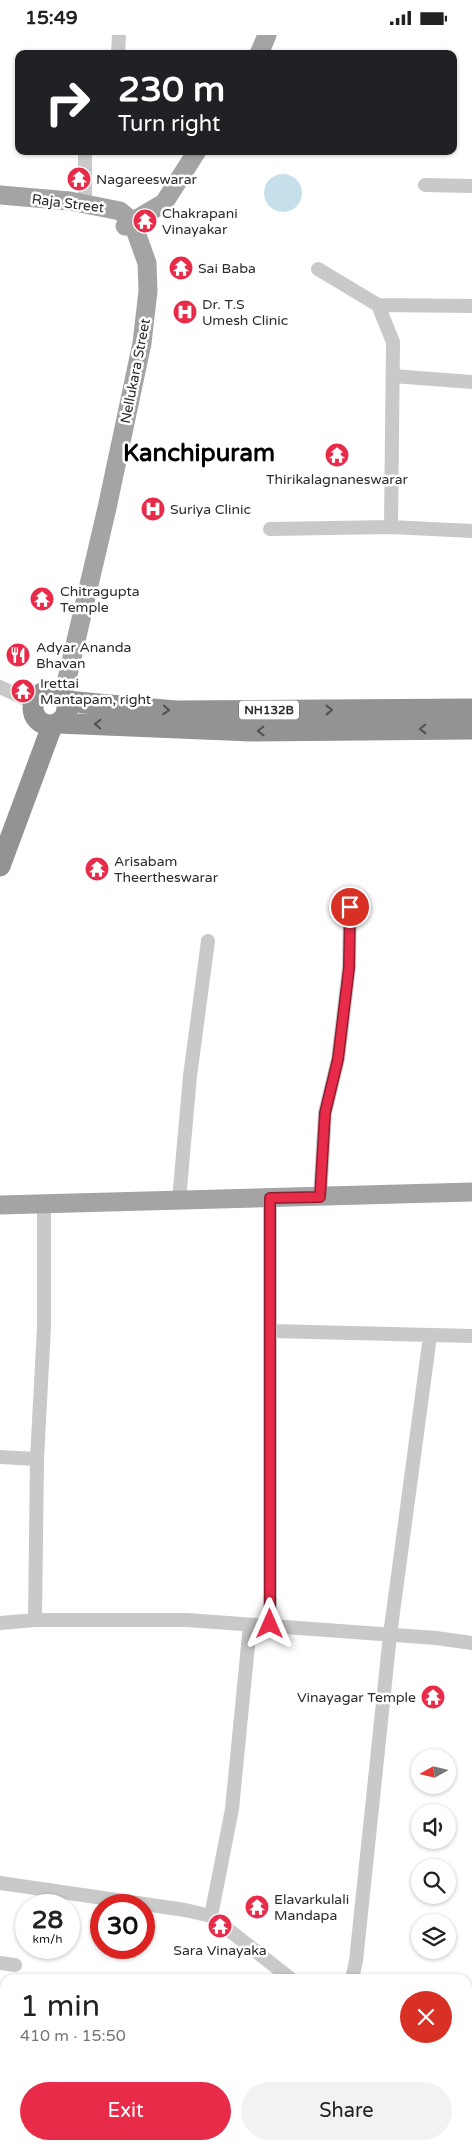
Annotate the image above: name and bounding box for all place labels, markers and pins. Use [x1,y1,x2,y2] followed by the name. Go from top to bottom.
[66,166,92,192] temple icon: Nagareeswarar
[96,171,198,188] place label: Nagareeswarar
[162,205,238,238] place label: Chakrapani Vinayakar
[132,208,158,234] temple icon: Chakrapani Vinayakar
[168,255,194,281] temple icon: Sai Baba
[198,260,256,277] place label: Sai Baba
[202,296,288,329] place label: Dr. T.S Umesh Clinic
[172,299,198,325] hospital icon: Dr. T.S Umesh Clinic
[324,442,350,468] temple icon: Thirikalagnaneswarar
[266,471,409,488] place label: Thirikalagnaneswarar
[140,496,166,522] hospital icon: Suriya Clinic
[170,501,251,518] place label: Suriya Clinic
[60,583,140,616] place label: Chitragupta Temple
[29,586,55,612] temple icon: Chitragupta Temple
[36,639,131,672] place label: Adyar Ananda Bhavan
[5,642,31,668] restaurant icon: Adyar Ananda Bhavan
[40,675,152,708] place label: Irettai Mantapam, right
[10,678,36,704] temple icon: Irettai Mantapam, right
[114,853,219,886] place label: Arisabam Theertheswarar
[84,856,110,882] temple icon: Arisabam Theertheswarar
[329,886,371,928] pin
[420,1684,446,1710] temple icon: Vinayagar Temple
[297,1689,416,1706] place label: Vinayagar Temple
[274,1891,349,1924] place label: Elavarkulali Mandapa
[244,1894,270,1920] temple icon: Elavarkulali Mandapa
[207,1913,233,1939] temple icon: Sara Vinayaka
[173,1942,267,1959] place label: Sara Vinayaka

